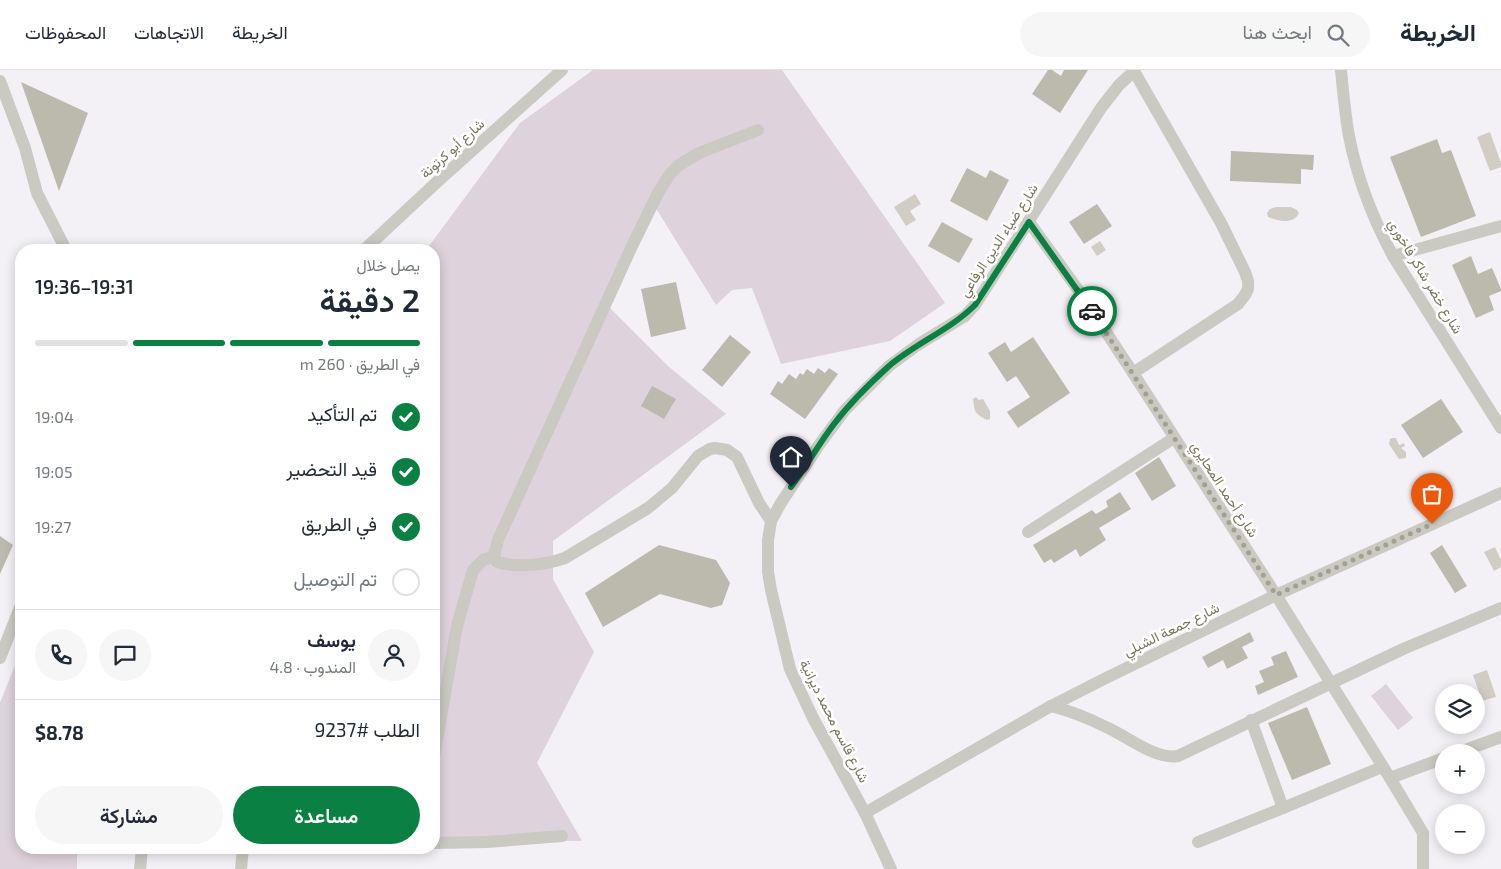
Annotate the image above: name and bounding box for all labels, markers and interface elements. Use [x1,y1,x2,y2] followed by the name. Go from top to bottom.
[1020,12,1370,57] search box
[1400,17,1476,46] text: الخريطة
[1243,20,1312,43] text: ابحث هنا
[25,21,106,43] text: المحفوظات
[134,21,204,43] text: الاتجاهات
[232,21,288,43] text: الخريطة
[1324,21,1352,49] icon: search
[416,115,490,183] street label: شارع أبو كرتونة
[955,180,1044,302] street label: شارع ضياء الدين الرفاعي
[1382,215,1467,339] street label: شارع خضر شاكر فاخوري
[356,255,420,274] text: يصل خلال
[35,275,134,298] text: 19:31–19:36
[320,280,420,318] text: 2 دقيقة
[1067,286,1117,336] courier
[1078,297,1106,325] icon: car
[300,354,420,373] text: في الطريق · 260 m
[307,402,377,425] text: تم التأكيد
[392,403,420,431] icon: check
[35,407,74,426] text: 19:04
[770,436,812,487] pin
[1184,438,1262,542] street label: شارع أحمد المحايري
[777,443,805,471] icon: home
[286,457,377,480] text: قيد التحضير
[392,458,420,486] icon: check
[35,462,73,481] text: 19:05
[1411,473,1453,524] pin
[1418,480,1446,508] icon: bag
[301,512,377,535] text: في الطريق
[392,513,420,541] icon: check
[35,517,71,536] text: 19:27
[294,567,377,590] text: تم التوصيل
[1120,598,1223,663] street label: شارع جمعة الشبلي
[307,628,356,651] text: يوسف
[35,629,87,681] button: phone
[99,629,151,681] button: chat
[368,629,420,681] button: person
[269,657,356,676] text: المندوب · 4.8
[794,657,873,787] street label: شارع قاسم محمد ديرانية
[1435,684,1485,854] map controls
[1435,684,1485,734] button: layers
[315,718,420,741] text: الطلب #9237
[35,721,84,744] text: $8.78
[1435,744,1485,794] button: +
[35,786,223,844] button: مشاركة
[233,786,420,844] button: مساعدة
[1435,804,1485,854] button: −

